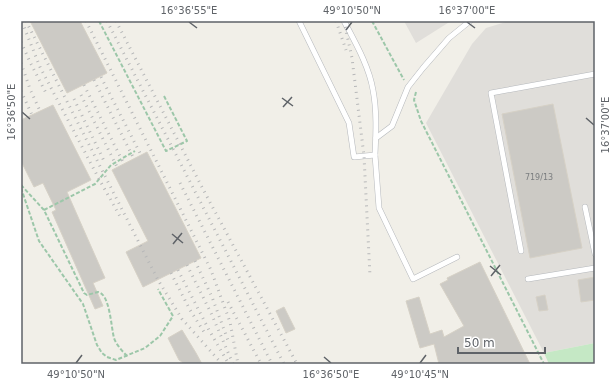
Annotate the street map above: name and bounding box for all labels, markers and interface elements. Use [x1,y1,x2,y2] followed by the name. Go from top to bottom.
[161,5,217,16] text: 16°36'55"E
[323,5,381,16] text: 49°10'50"N
[439,5,495,16] text: 16°37'00"E
[6,84,17,140] text: 16°36'50"E
[600,97,611,153] text: 16°37'00"E
[525,173,553,182] house number: 719/13
[458,329,545,355] scale bar
[464,336,495,350] text: 50 m
[47,369,105,380] text: 49°10'50"N
[303,369,359,380] text: 16°36'50"E
[391,369,449,380] text: 49°10'45"N

